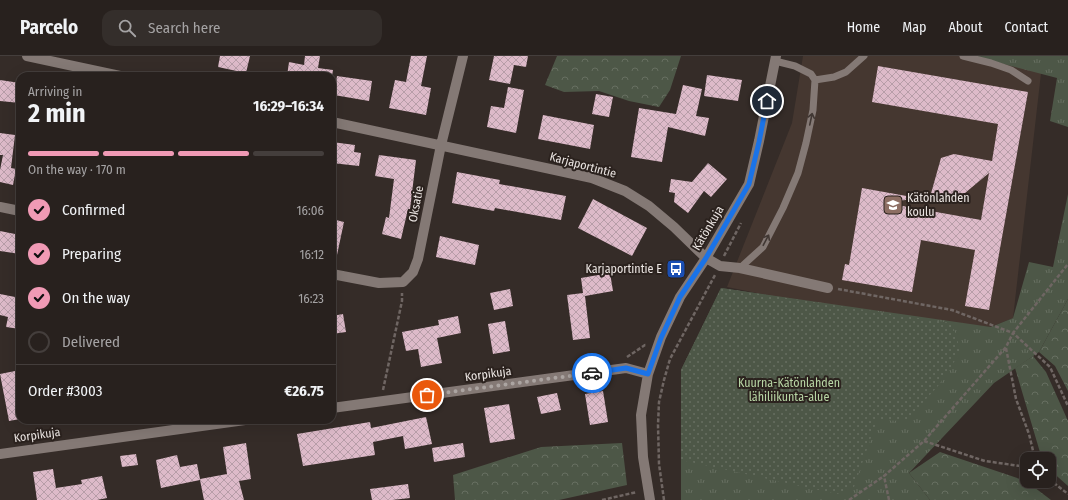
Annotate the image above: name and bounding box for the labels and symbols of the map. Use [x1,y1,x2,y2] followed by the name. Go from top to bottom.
[750,84,784,118] pin
[808,113,816,126] one-way arrow
[548,149,618,181] street label: Karjaportintie
[406,185,426,223] street label: Oksatie
[907,191,970,219] place label: Kätönlahden koulu
[882,194,904,216] school or university icon: Kätönlahden koulu
[689,203,727,253] street label: Kätönkuja
[763,234,770,246] one-way arrow
[665,258,687,280] bus stop icon: Karjaportintie E
[585,262,662,276] place label: Karjaportintie E
[572,353,612,393] courier
[464,364,512,384] street label: Korpikuja
[738,376,840,404] park label: Kuurna-Kätönlahden lähiliikunta-alue
[410,378,444,412] pin
[13,425,61,445] street label: Korpikuja

